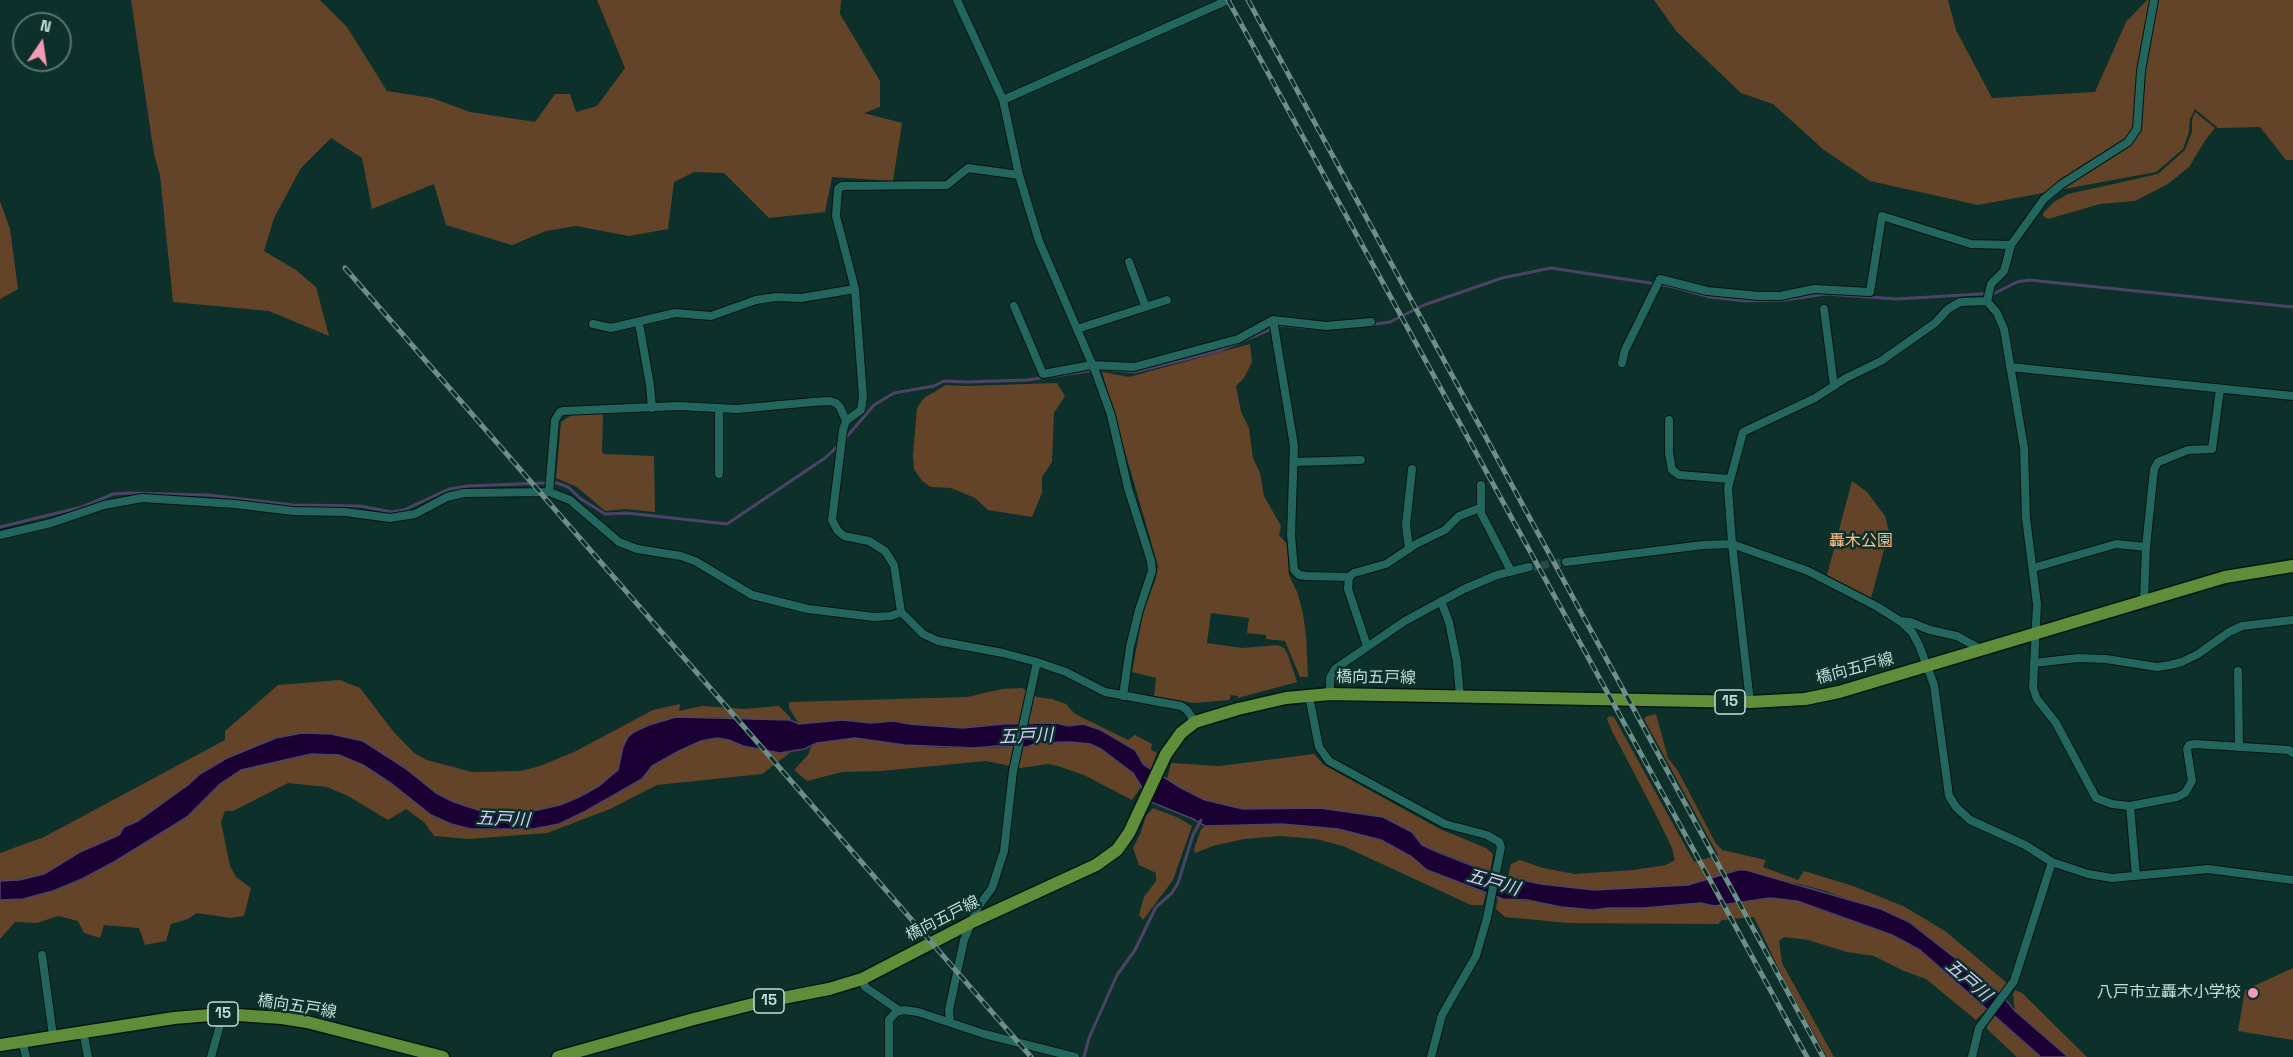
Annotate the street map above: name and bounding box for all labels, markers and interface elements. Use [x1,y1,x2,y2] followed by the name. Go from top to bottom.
[12,12,72,72] north arrow
[38,14,53,37] text: N
[1829,532,1893,552] park label: 轟木公園
[1814,649,1896,689] street label: 橋向五戸線
[1336,668,1416,688] street label: 橋向五戸線
[1715,690,1745,714] road number: 15
[999,725,1053,749] water label: 五戸川
[475,808,531,832] water label: 五戸川
[1464,865,1522,901] water label: 五戸川
[903,892,983,946] street label: 橋向五戸線
[1941,955,1995,1007] water label: 五戸川
[2097,983,2241,1003] place label: 八戸市立轟木小学校
[2246,986,2260,1000] marker: 八戸市立轟木小学校
[754,989,784,1013] road number: 15
[256,991,338,1023] street label: 橋向五戸線
[208,1002,238,1026] road number: 15

